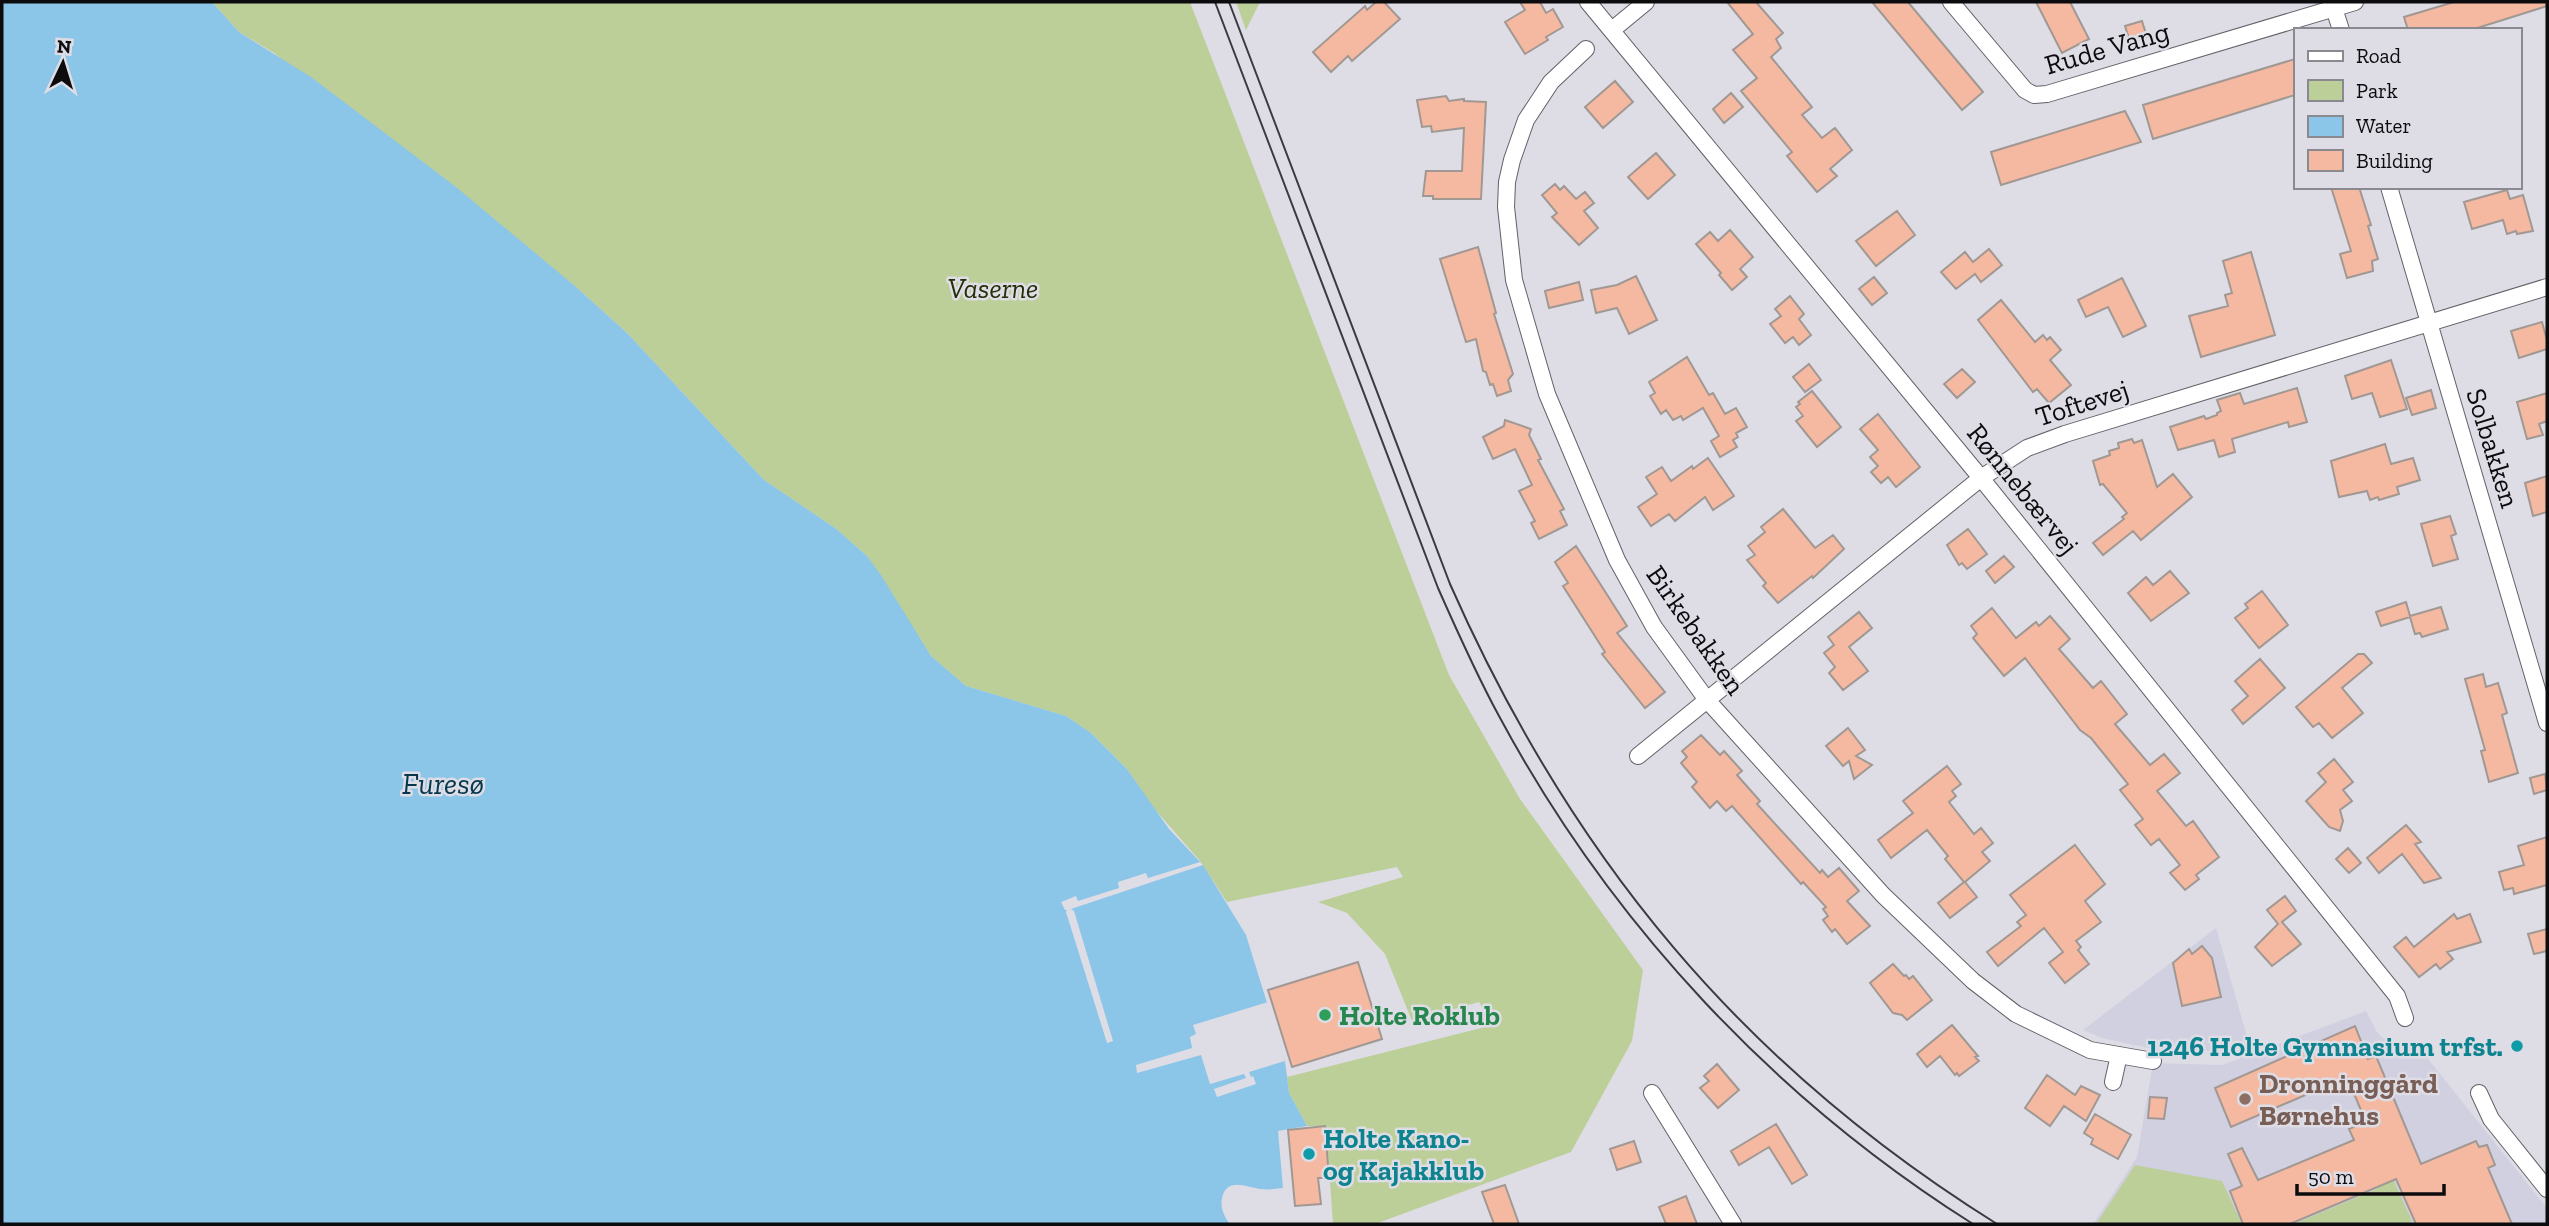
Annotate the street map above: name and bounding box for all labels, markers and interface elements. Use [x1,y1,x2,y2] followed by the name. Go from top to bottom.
[2041,14,2173,82] street label: Rude Vang
[28,28,98,98] north arrow
[2294,28,2521,189] legend
[56,35,72,59] text: N
[2356,43,2402,68] text: Road
[2356,78,2398,103] text: Park
[2356,113,2411,138] text: Water
[2356,148,2433,173] text: Building
[948,272,1038,305] park label: Vaserne
[2031,372,2133,434] street label: Toftevej
[2459,384,2527,512] street label: Solbakken
[1960,417,2086,561] street label: Rønnebærvej
[1639,559,1753,701] street label: Birkebakken
[402,766,484,802] water label: Furesø
[1339,999,1500,1032] place label: Holte Roklub
[1317,1007,1333,1023] marker: Holte Roklub
[2147,1030,2503,1063] place label: 1246 Holte Gymnasium trfst.
[2509,1038,2525,1054] marker: 1246 Holte Gymnasium trfst.
[2259,1067,2438,1132] place label: Dronninggård Børnehus
[2237,1091,2253,1107] marker: Dronninggård Børnehus
[1323,1122,1484,1187] place label: Holte Kano- og Kajakklub
[1301,1146,1317,1162] marker: Holte Kano- og Kajakklub
[2297,1152,2444,1196] scale bar
[2308,1164,2354,1189] text: 50 m

